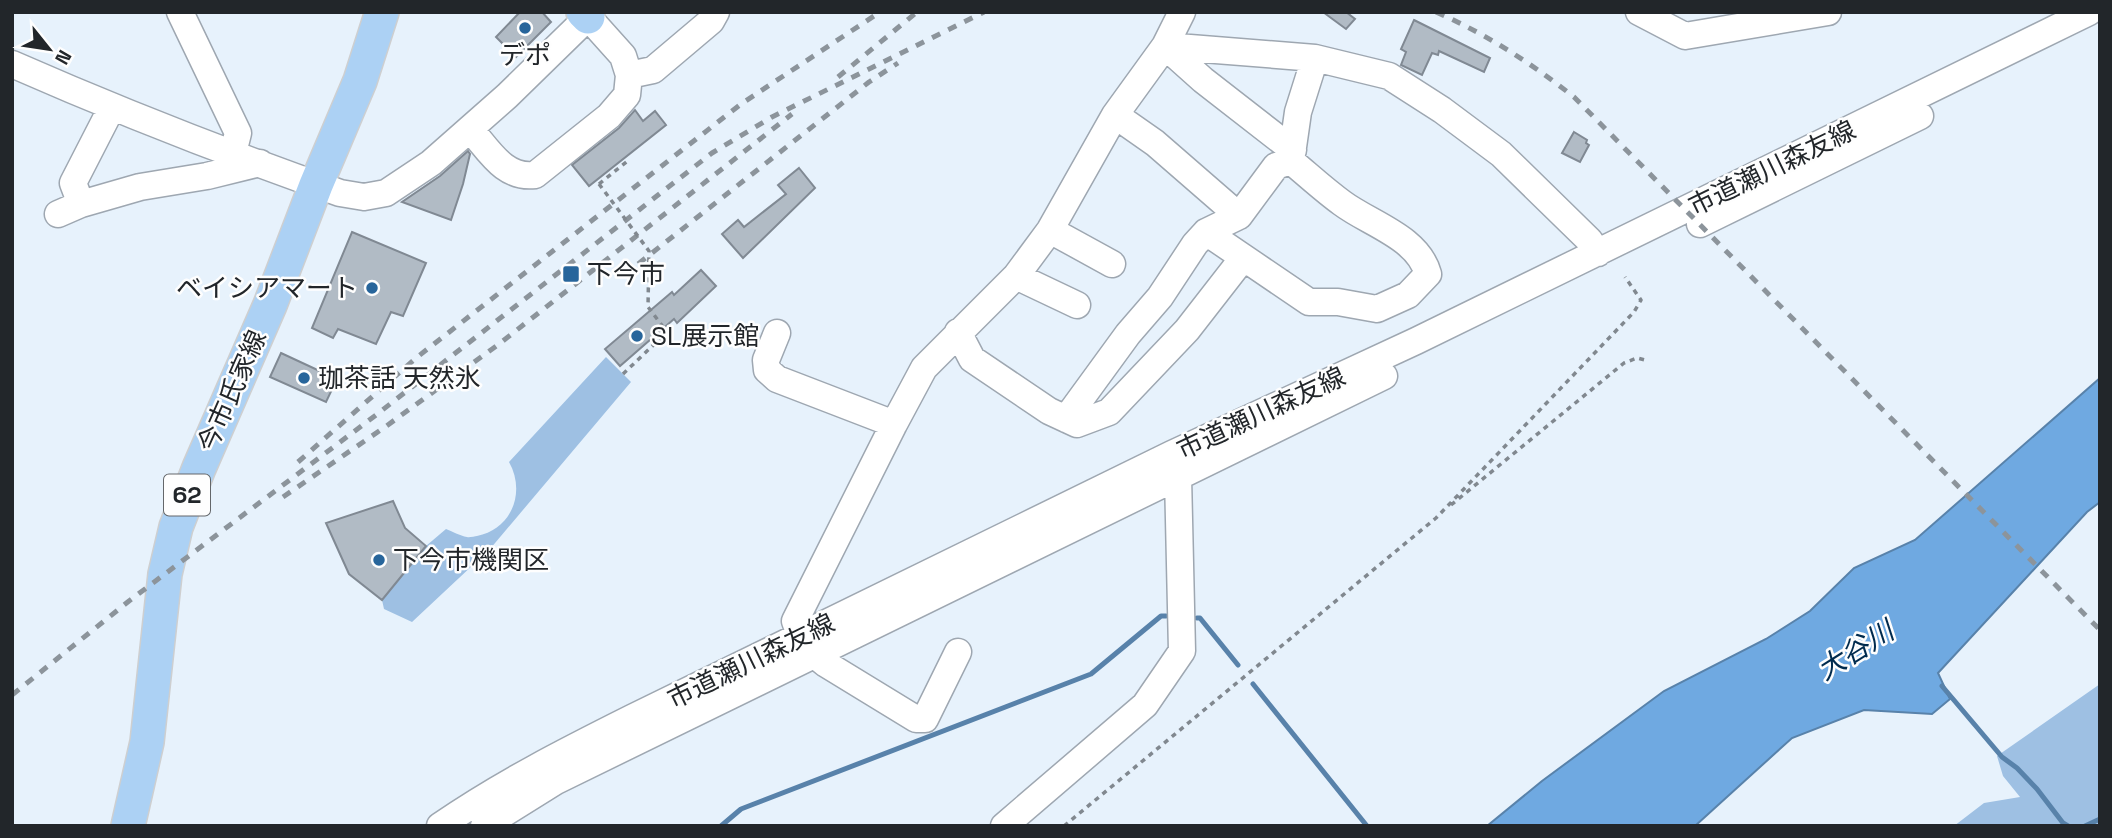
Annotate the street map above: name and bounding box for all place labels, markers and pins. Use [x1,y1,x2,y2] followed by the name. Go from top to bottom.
[517,20,533,36] marker: デポ
[499,38,551,72] place label: デポ
[587,257,665,291] place label: 下今市
[561,264,581,284] marker: 下今市
[176,271,358,305] place label: ベイシアマート
[364,280,380,296] marker: ベイシアマート
[651,319,759,353] place label: SL展示館
[629,328,645,344] marker: SL展示館
[318,361,481,395] place label: 珈茶話 天然氷
[296,370,312,386] marker: 珈茶話 天然氷
[393,543,549,577] place label: 下今市機関区
[371,552,387,568] marker: 下今市機関区

